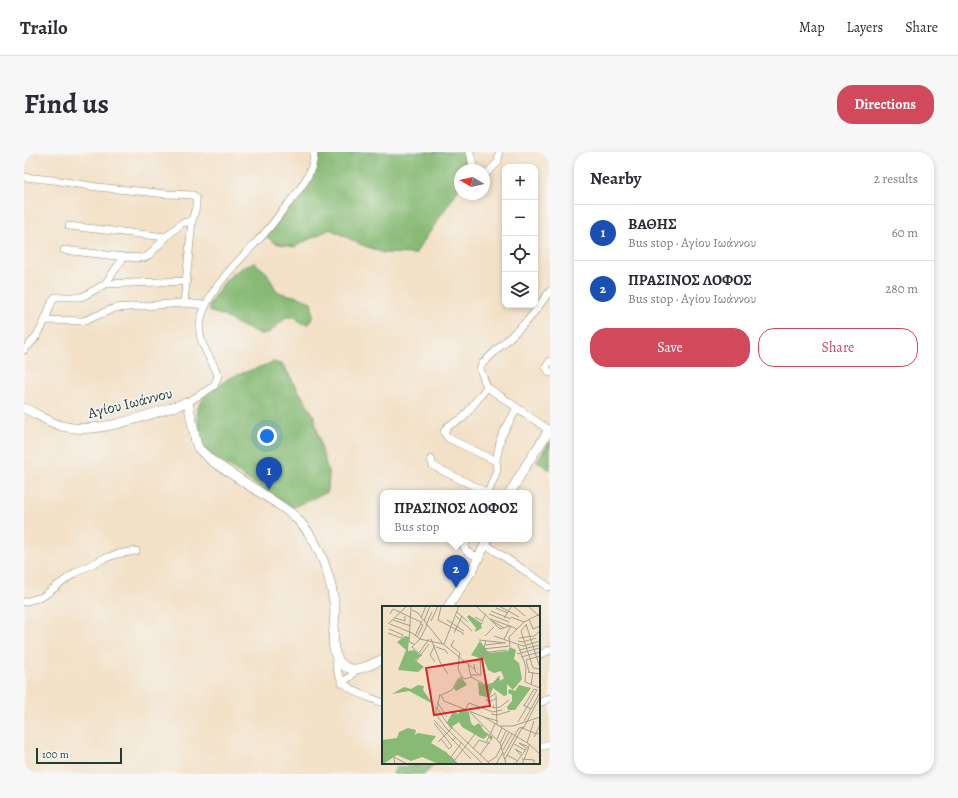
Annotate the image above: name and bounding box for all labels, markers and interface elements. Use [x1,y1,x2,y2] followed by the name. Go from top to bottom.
[20,15,68,41] text: Trailo
[799,18,825,37] text: Map
[847,18,883,37] text: Layers
[905,18,938,37] text: Share
[24,85,109,123] text: Find us
[837,85,934,124] button: Directions
[454,164,490,200] north arrow
[502,164,538,308] map controls
[502,164,538,200] button: +
[590,167,641,190] text: Nearby
[874,170,918,187] text: 2 results
[502,200,538,236] button: −
[628,214,677,234] text: ΒΑΘΗΣ
[601,224,605,241] text: 1
[892,224,918,241] text: 60 m
[628,234,756,251] text: Bus stop · Αγίου Ιωάννου
[502,236,538,272] button: locate
[628,270,752,290] text: ΠΡΑΣΙΝΟΣ ΛΟΦΟΣ
[502,272,538,308] button: layers
[600,280,606,297] text: 2
[885,280,918,297] text: 280 m
[628,290,756,307] text: Bus stop · Αγίου Ιωάννου
[590,328,750,367] button: Save
[758,328,918,367] button: Share
[85,383,175,423] street label: Αγίου Ιωάννου
[257,426,277,446] your location
[256,457,282,490] pin: 1
[380,490,532,542] popup
[394,498,518,518] text: ΠΡΑΣΙΝΟΣ ΛΟΦΟΣ
[394,518,439,535] text: Bus stop
[443,555,469,588] pin: 2
[382,606,540,764] inset map
[36,746,122,765] scale bar
[42,747,69,762] text: 100 m

